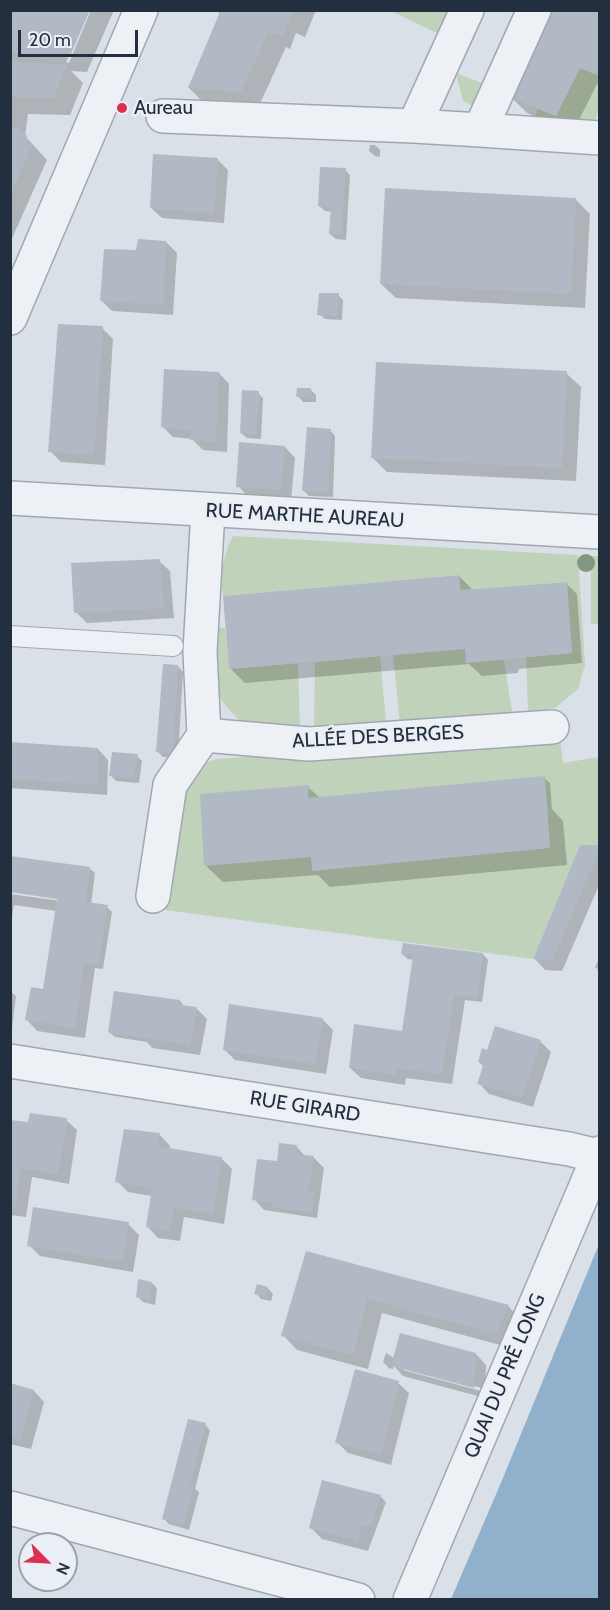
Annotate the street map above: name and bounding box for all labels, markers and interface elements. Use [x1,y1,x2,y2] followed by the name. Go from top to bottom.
[21,18,141,56] scale bar
[29,29,71,51] text: 20 m
[134,96,193,120] place label: Aureau
[115,101,129,115] marker: Aureau
[205,499,405,533] street label: RUE MARTHE AUREAU
[291,721,465,753] street label: ALLÉE DES BERGES
[248,1086,362,1128] street label: RUE GIRARD
[459,1290,551,1462] street label: QUAI DU PRÉ LONG
[18,1532,78,1592] north arrow
[52,1560,74,1578] text: N

